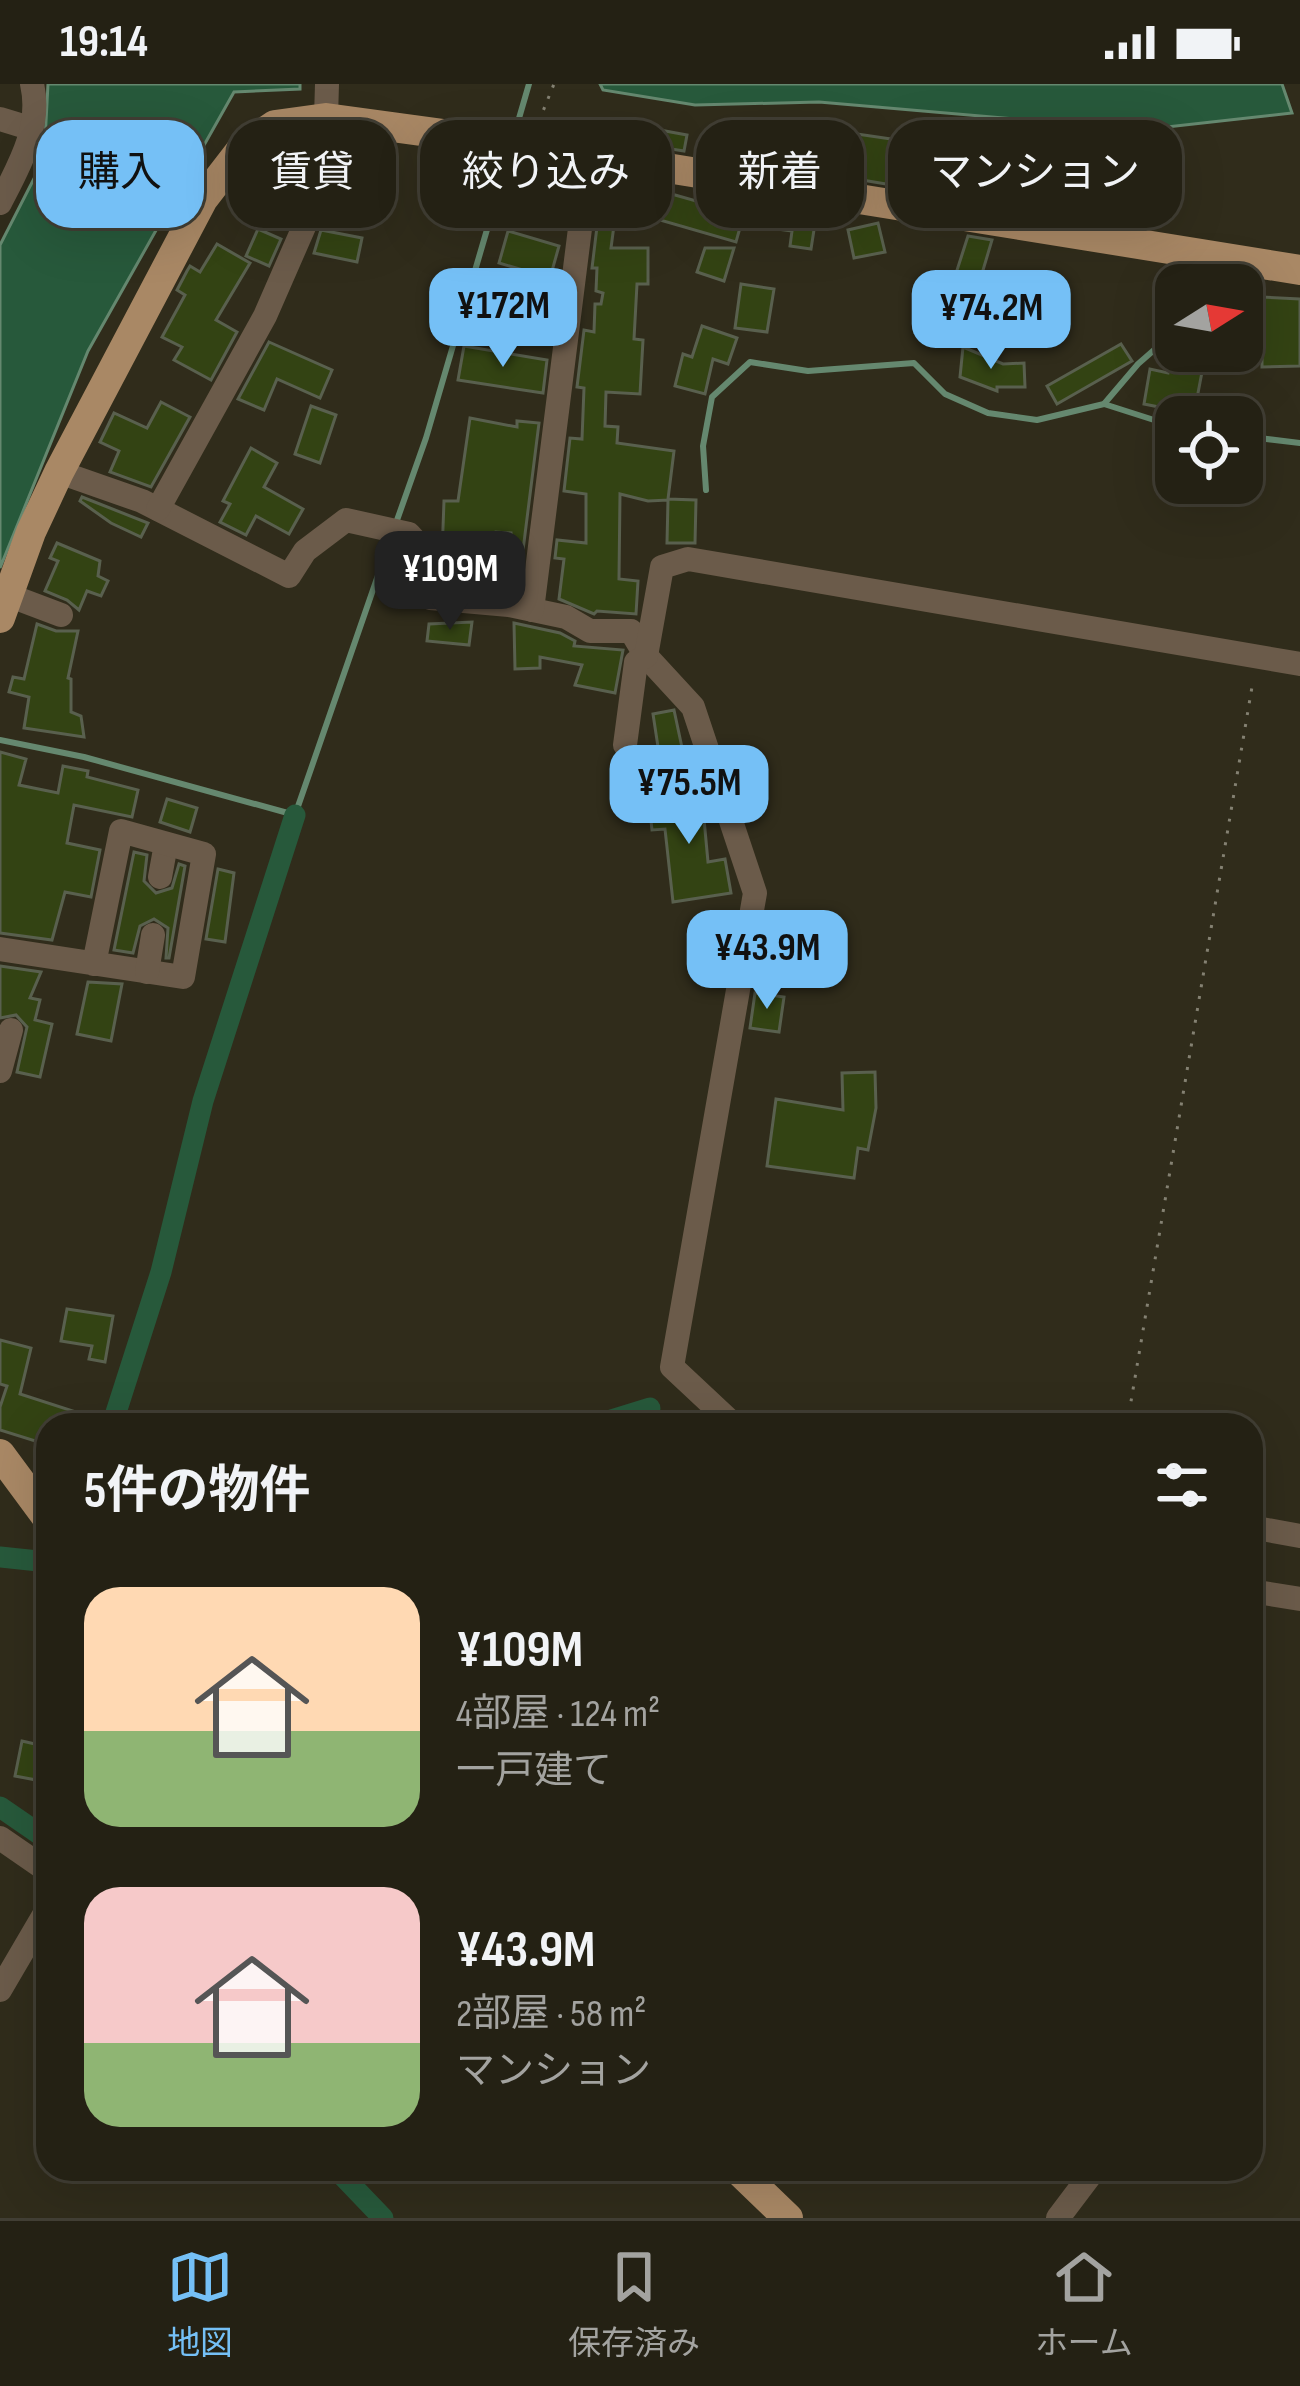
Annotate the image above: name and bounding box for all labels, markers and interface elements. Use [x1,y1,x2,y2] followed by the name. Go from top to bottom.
[60,15,148,70] text: 19:14
[36,120,204,228] chip: 購入
[228,120,396,228] chip: 賃貸
[420,120,672,228] chip: 絞り込み
[696,120,864,228] chip: 新着
[888,120,1182,228] chip: マンション
[1155,264,1263,372] north arrow
[1155,264,1263,504] map controls
[419,268,587,370] pin: ¥172M
[893,270,1089,372] pin: ¥74.2M
[456,283,550,330] text: ¥172M
[939,285,1043,332] text: ¥74.2M
[1155,396,1263,504] button: locate
[366,531,534,633] pin: ¥109M
[401,546,499,593] text: ¥109M
[591,745,787,847] pin: ¥75.5M
[637,760,741,807] text: ¥75.5M
[669,910,865,1012] pin: ¥43.9M
[714,925,820,972] text: ¥43.9M
[1149,1452,1215,1518] icon: filters
[84,1461,310,1522] text: 5件の物件
[456,1620,583,1681] text: ¥109M
[180,1635,324,1779] icon: home
[456,1691,660,1738] text: 4部屋 · 124 m²
[456,1748,612,1795] text: 一戸建て
[456,1920,595,1981] text: ¥43.9M
[180,1935,324,2079] icon: home
[456,1991,646,2038] text: 2部屋 · 58 m²
[456,2048,651,2095] text: マンション
[167,2244,233,2364] tab: 地図
[568,2244,700,2364] tab: 保存済み
[1035,2244,1133,2364] tab: ホーム

